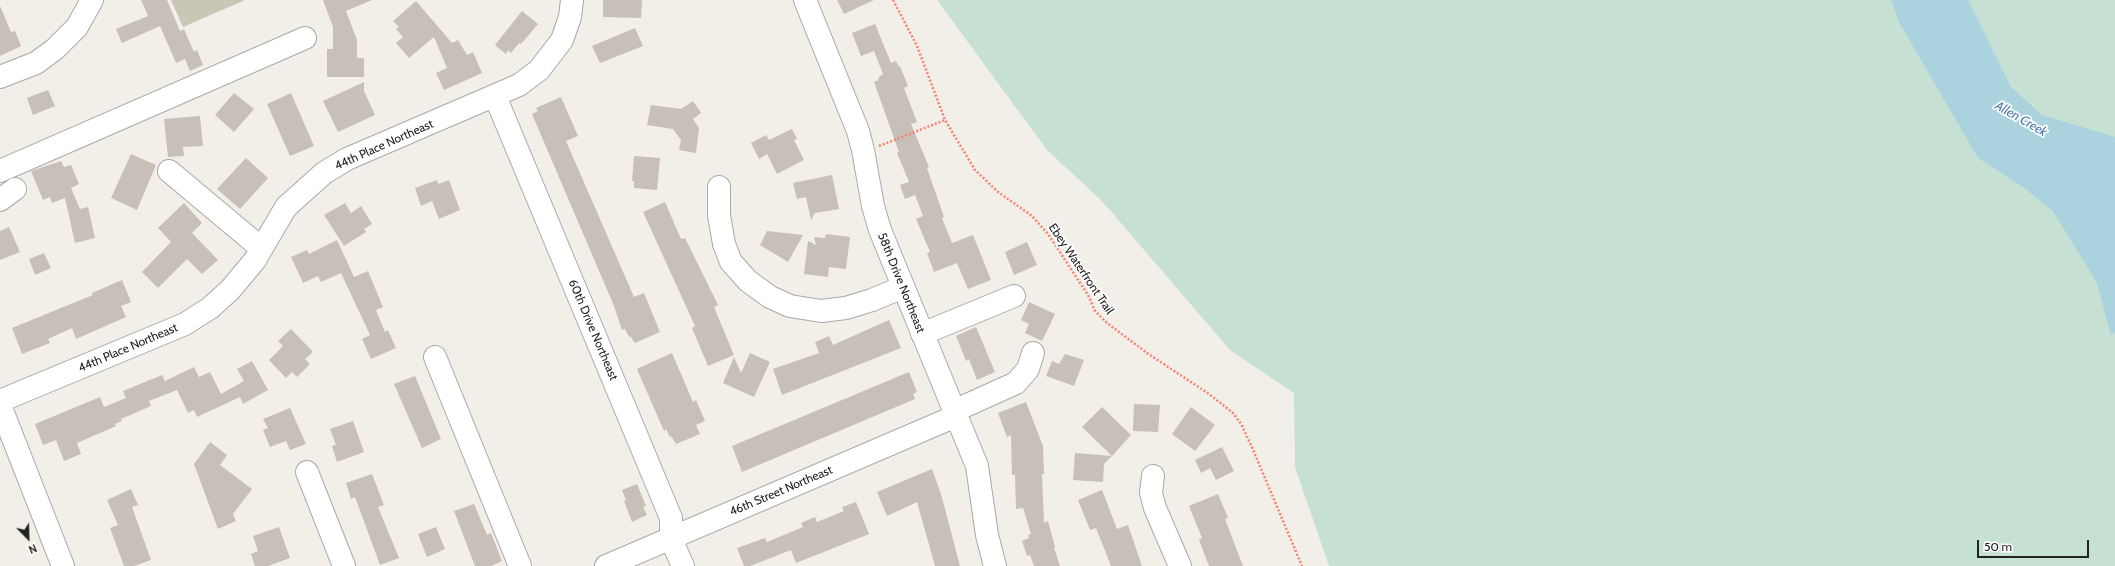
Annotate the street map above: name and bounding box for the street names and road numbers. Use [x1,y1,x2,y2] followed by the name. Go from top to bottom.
[332,117,436,173] street label: 44th Place Northeast
[1045,221,1117,317] street label: Ebey Waterfront Trail
[874,231,928,335] street label: 58th Drive Northeast
[565,277,621,383] street label: 60th Drive Northeast
[76,320,180,376] street label: 44th Place Northeast
[727,463,835,519] street label: 46th Street Northeast

